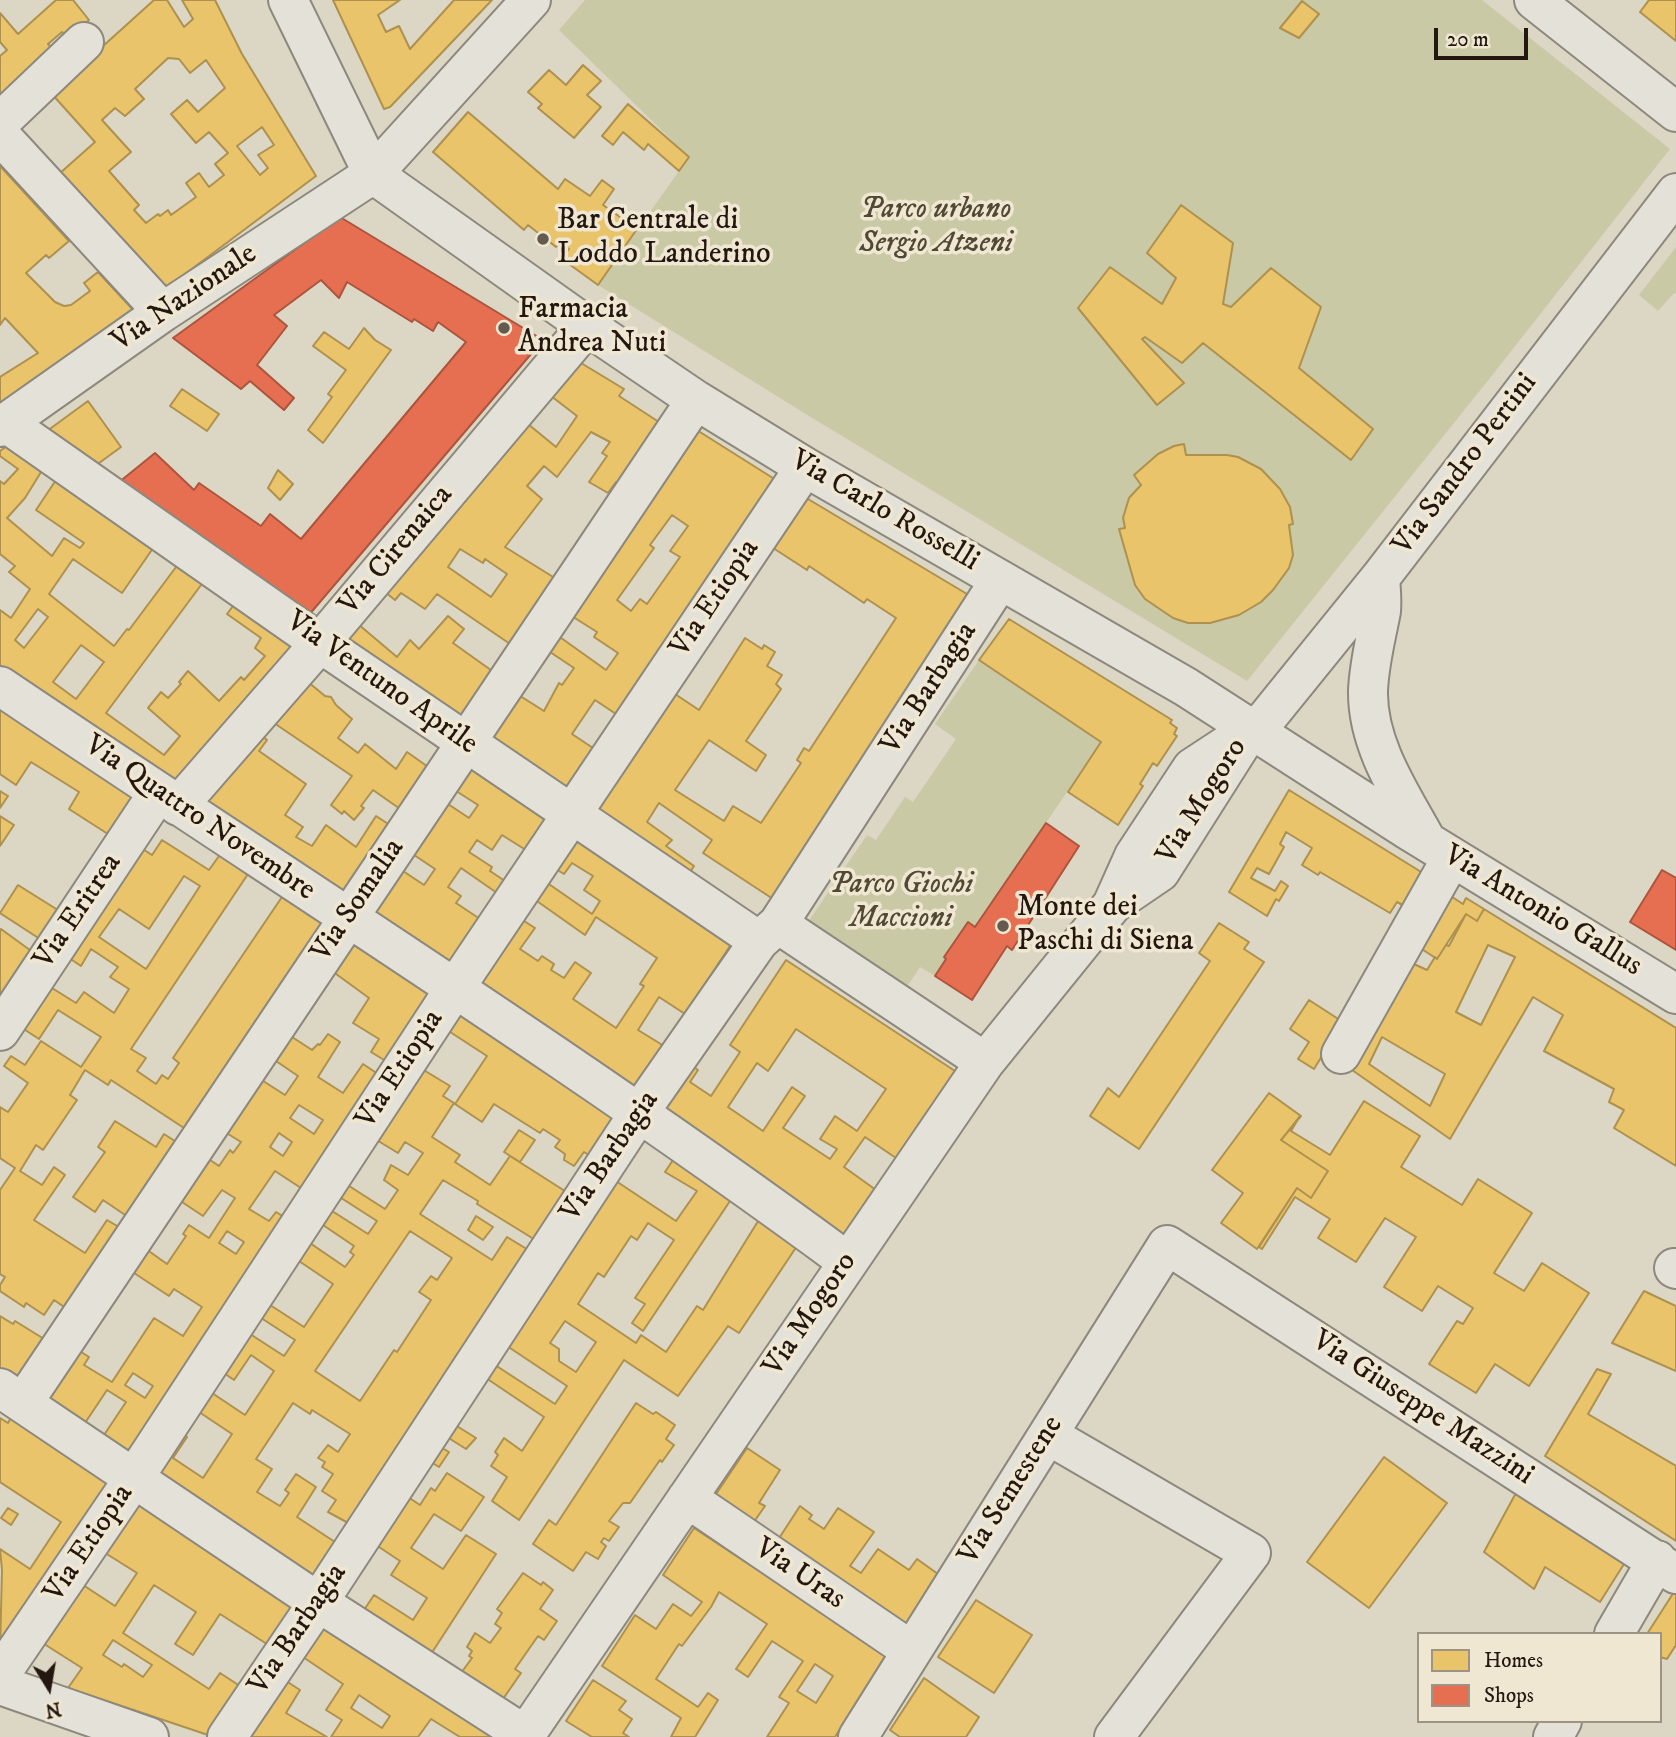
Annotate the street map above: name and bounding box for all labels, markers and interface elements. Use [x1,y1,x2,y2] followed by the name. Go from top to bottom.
[1438,14,1532,58] scale bar
[1447,27,1489,53] text: 20 m
[859,193,1013,264] park label: Parco urbano Sergio Atzeni
[557,204,771,274] place label: Bar Centrale di Loddo Landerino
[535,231,551,247] marker: Bar Centrale di Loddo Landerino
[106,237,264,361] street label: Via Nazionale
[518,293,666,364] place label: Farmacia Andrea Nuti
[496,320,512,336] marker: Farmacia Andrea Nuti
[1386,367,1546,563] street label: Via Sandro Pertini
[783,443,985,581] street label: Via Carlo Rosselli
[332,479,462,623] street label: Via Cirenaica
[664,533,768,665] street label: Via Etiopia
[278,604,484,764] street label: Via Ventuno Aprile
[874,616,986,762] street label: Via Barbagia
[77,728,321,910] street label: Via Quattro Novembre
[1150,732,1256,872] street label: Via Mogoro
[305,833,413,969] street label: Via Somalia
[1436,839,1648,985] street label: Via Antonio Gallus
[27,847,131,977] street label: Via Eritrea
[829,868,973,938] park label: Parco Giochi Maccioni
[1017,891,1193,962] place label: Monte dei Paschi di Siena
[995,918,1011,934] marker: Monte dei Paschi di Siena
[349,1004,453,1136] street label: Via Etiopia
[554,1085,668,1229] street label: Via Barbagia
[756,1246,866,1384] street label: Via Mogoro
[1304,1324,1540,1494] street label: Via Giuseppe Mazzini
[952,1410,1072,1572] street label: Via Semestene
[38,1478,142,1610] street label: Via Etiopia
[747,1532,851,1618] street label: Via Uras
[242,1558,356,1702] street label: Via Barbagia
[1417,1632,1662,1723] legend
[1484,1648,1543,1674] text: Homes
[14,1653,84,1723] north arrow
[1484,1683,1534,1709] text: Shops
[43,1696,63,1722] text: N

